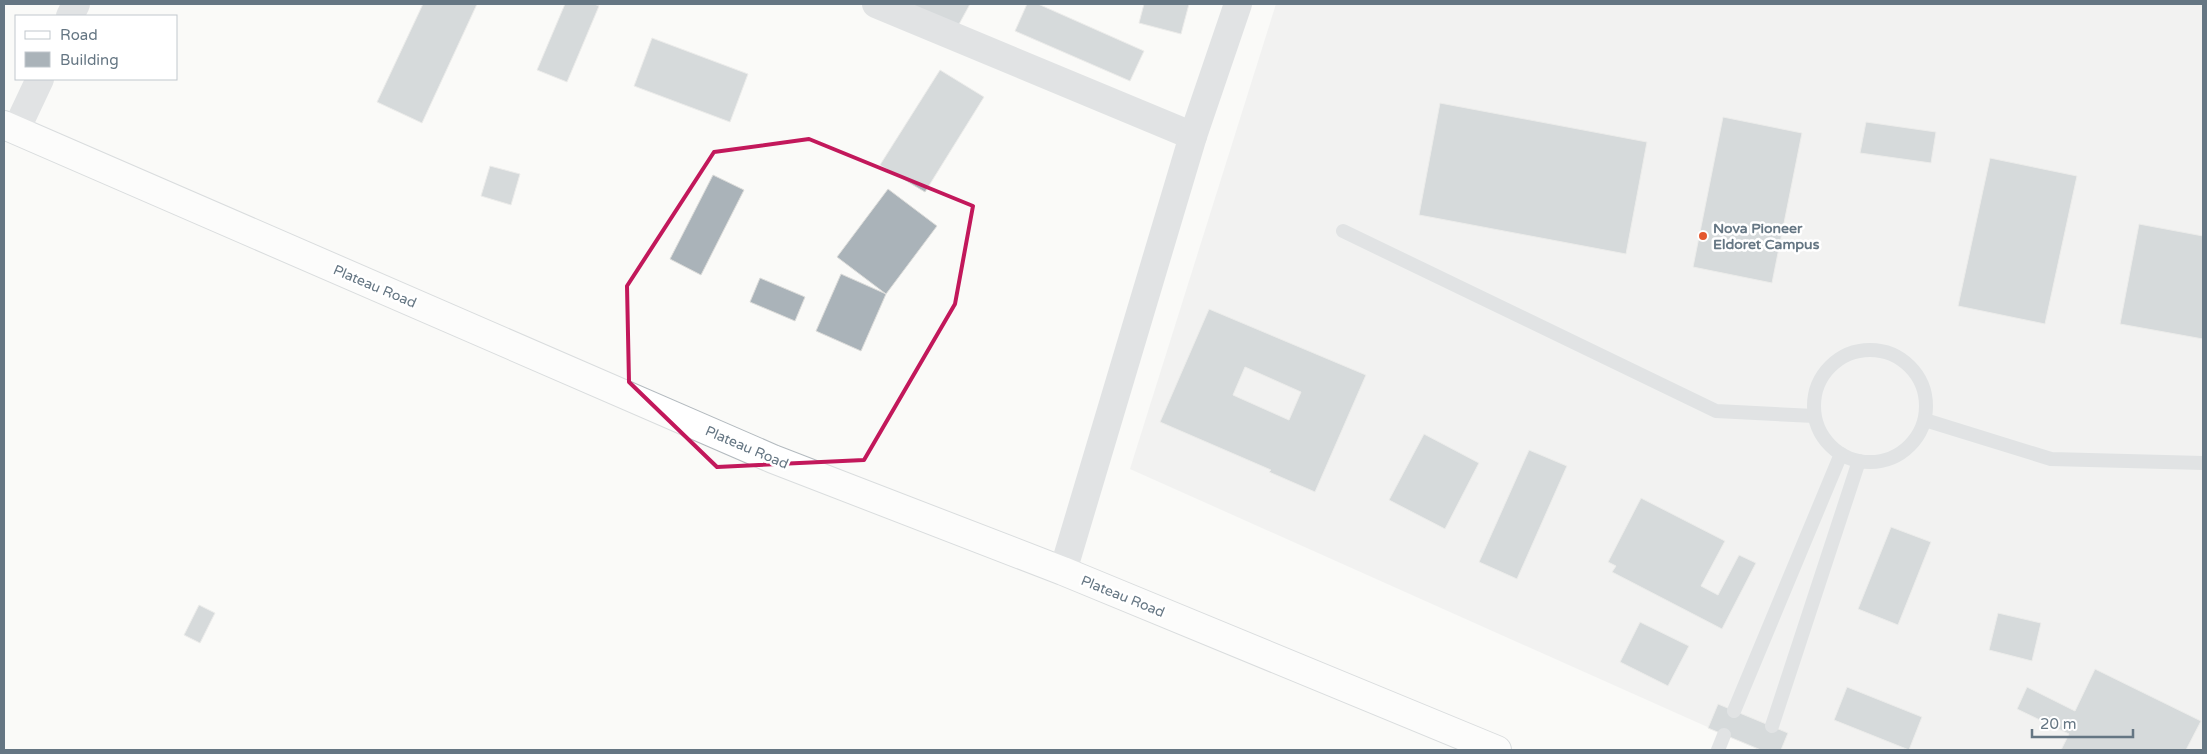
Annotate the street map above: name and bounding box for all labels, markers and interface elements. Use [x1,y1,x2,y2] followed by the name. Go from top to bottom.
[15,15,178,80] legend
[60,26,98,44] text: Road
[60,51,119,69] text: Building
[1713,220,1820,253] place label: Nova Pioneer Eldoret Campus
[1697,230,1709,242] marker: Nova Pioneer Eldoret Campus
[331,261,419,312] street label: Plateau Road
[703,422,791,473] street label: Plateau Road
[1078,572,1167,621] street label: Plateau Road
[2032,706,2133,738] scale bar
[2040,715,2077,733] text: 20 m

